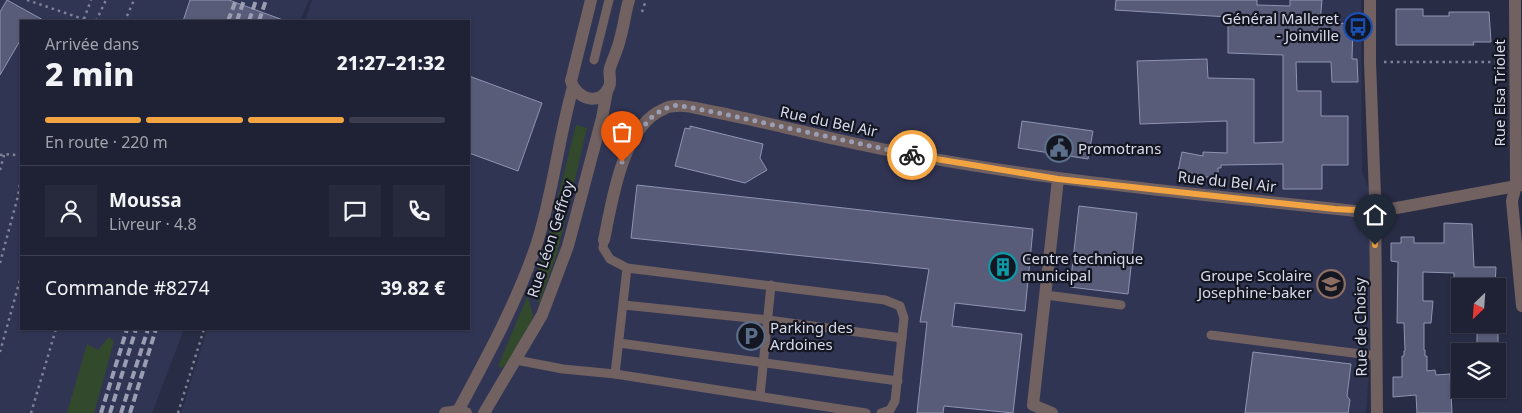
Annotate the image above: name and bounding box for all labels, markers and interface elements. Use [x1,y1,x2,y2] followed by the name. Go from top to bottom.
[1222,8,1340,45] place label: Général Malleret - Joinville
[1343,12,1373,42] bus stop icon: Général Malleret - Joinville
[45,33,139,55] text: Arrivée dans
[1489,39,1509,147] street label: Rue Elsa Triolet
[337,50,445,76] text: 21:27–21:32
[45,52,134,95] text: 2 min
[779,101,879,141] street label: Rue du Bel Air
[601,111,643,162] pin
[608,118,636,146] icon: bag
[887,130,937,180] courier
[45,131,168,153] text: En route · 220 m
[1044,133,1074,163] public building icon: Promotrans
[1078,138,1161,158] place label: Promotrans
[898,141,926,169] icon: bike
[1177,166,1277,196] street label: Rue du Bel Air
[522,178,578,300] street label: Rue Léon Geffroy
[45,185,97,237] button: person
[329,185,381,237] button: chat
[393,185,445,237] button: phone
[109,187,182,213] text: Moussa
[1354,194,1396,245] pin
[1361,201,1389,229] icon: home
[109,213,197,235] text: Livreur · 4.8
[1022,248,1143,285] place label: Centre technique municipal
[988,252,1018,282] building icon: Centre technique municipal
[1196,265,1312,302] place label: Groupe Scolaire Josephine-baker
[1316,269,1346,299] school or university icon: Groupe Scolaire Josephine-baker
[45,275,210,301] text: Commande #8274
[380,275,445,301] text: 39.82 €
[1349,277,1371,377] street label: Rue de Choisy
[1451,278,1506,332] north arrow
[1451,278,1506,398] map controls
[770,317,853,354] place label: Parking des Ardoines
[736,321,766,351] parking icon: Parking des Ardoines
[1451,343,1506,398] button: layers

